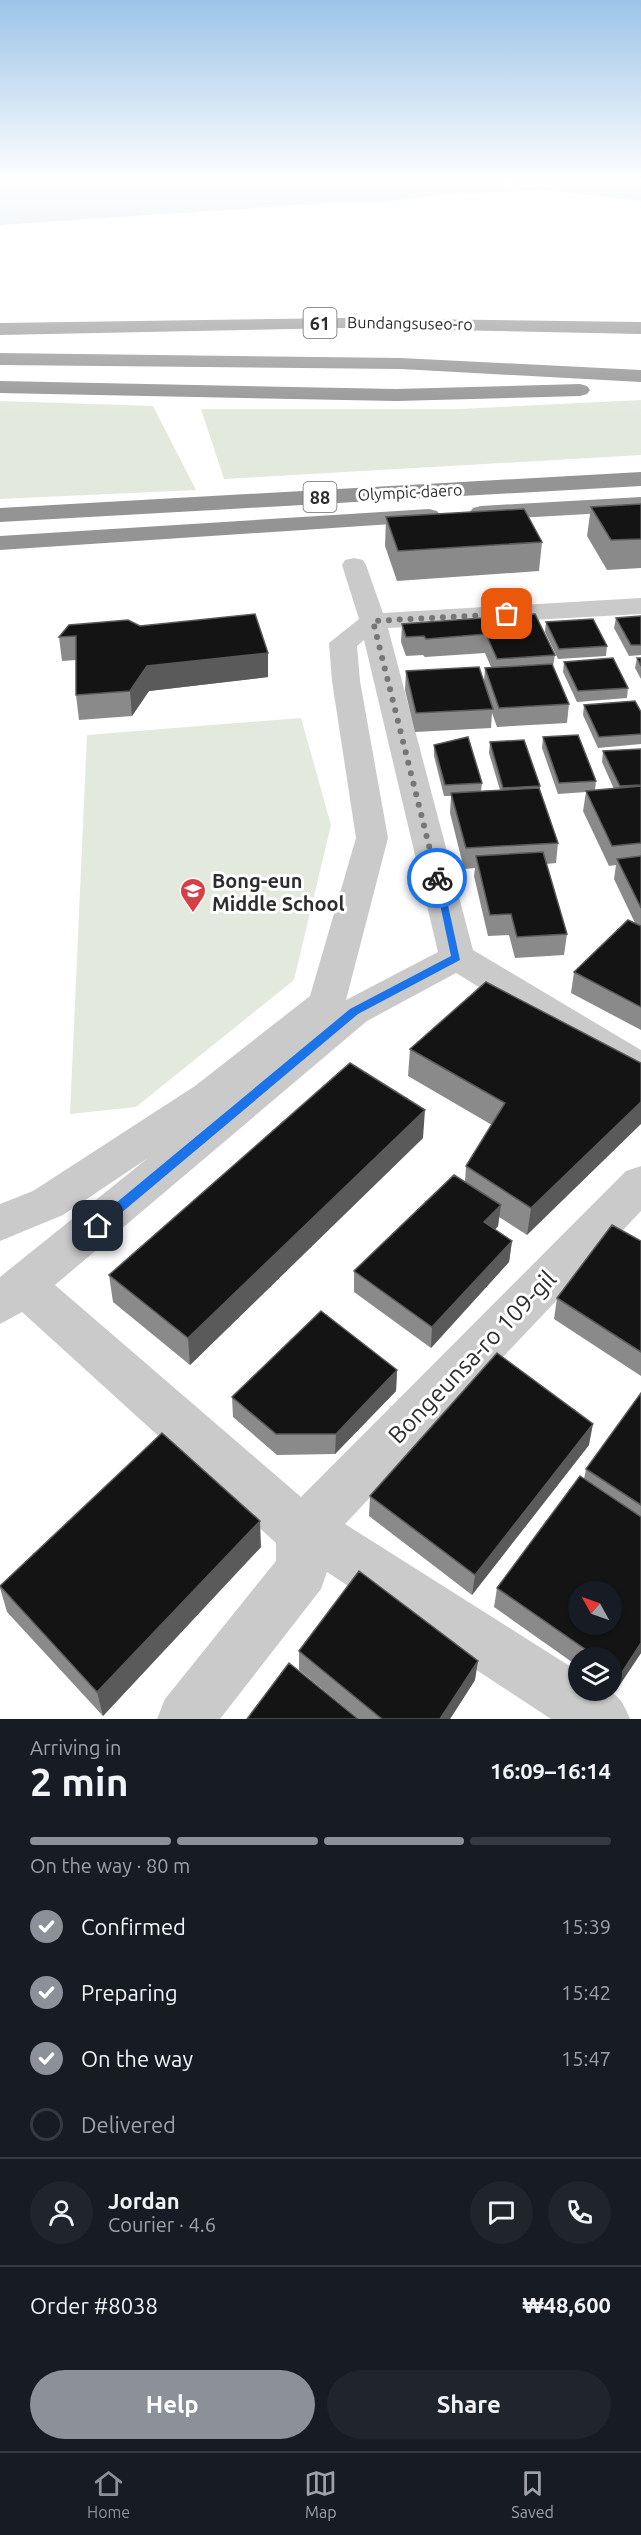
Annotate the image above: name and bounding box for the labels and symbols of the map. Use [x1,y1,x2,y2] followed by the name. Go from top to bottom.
[304,308,336,338] road number: 61
[347,313,473,333] street label: Bundangsuseo-ro
[357,480,463,504] street label: Olympic-daero
[304,482,336,512] road number: 88
[481,588,532,639] pin
[407,848,467,908] courier
[212,869,345,915] place label: Bong-eun Middle School
[178,876,208,914] school or university icon: Bong-eun Middle School
[72,1200,123,1251] pin
[383,1265,561,1449] street label: Bongeunsa-ro 109-gil
[568,1581,622,1635] north arrow

